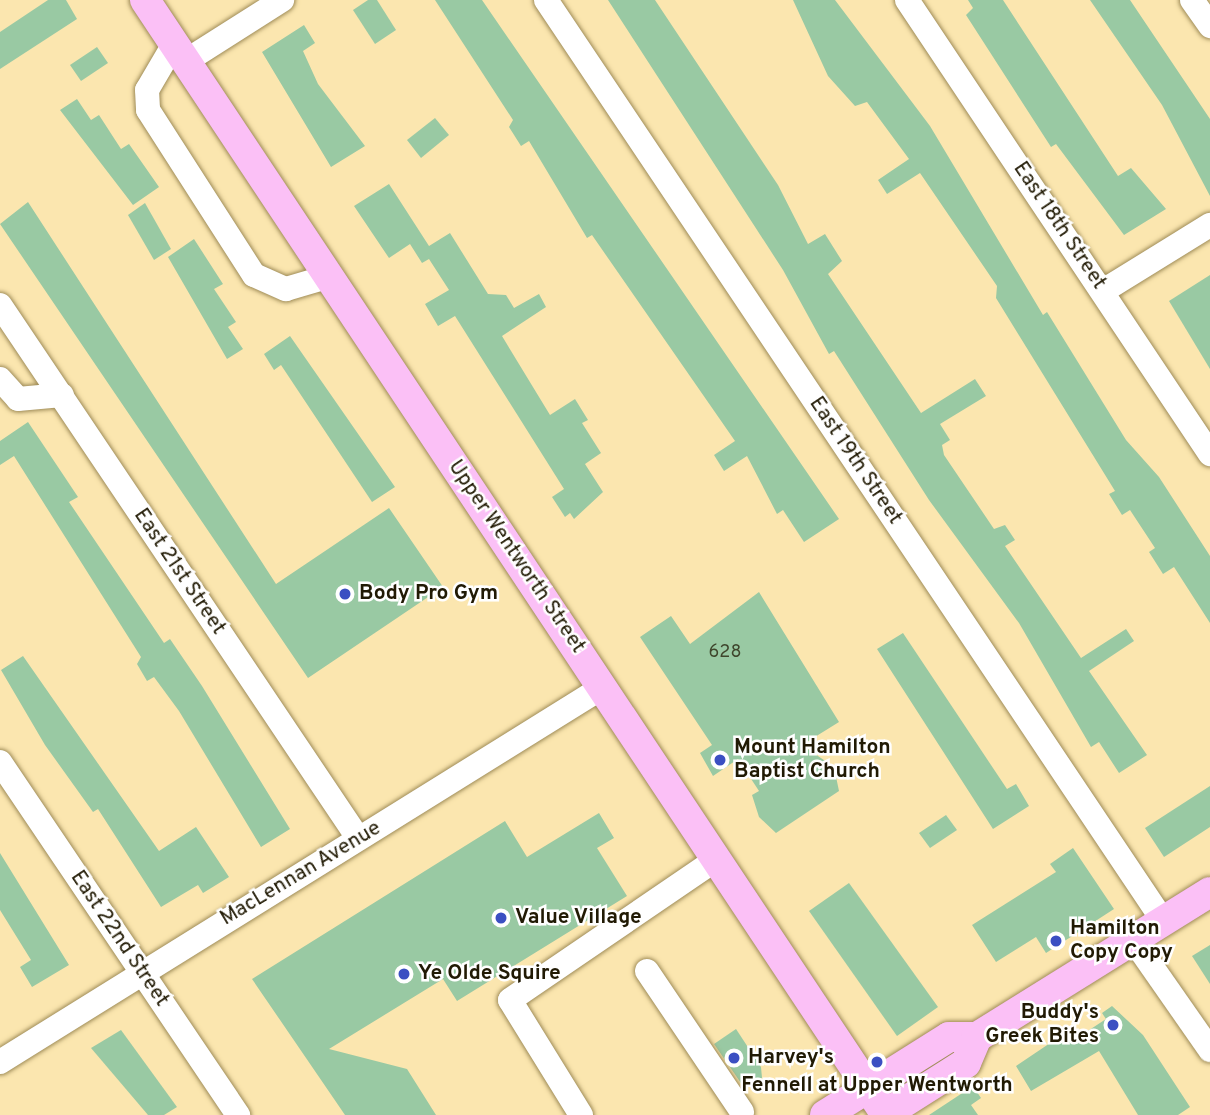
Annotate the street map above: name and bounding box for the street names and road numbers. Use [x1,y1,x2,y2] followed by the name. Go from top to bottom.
[1007,157,1111,295] street label: East 18th Street
[803,392,907,530] street label: East 19th Street
[442,456,590,658] street label: Upper Wentworth Street
[128,504,230,640] street label: East 21st Street
[216,816,386,932] street label: MacLennan Avenue
[64,866,174,1012] street label: East 22nd Street

